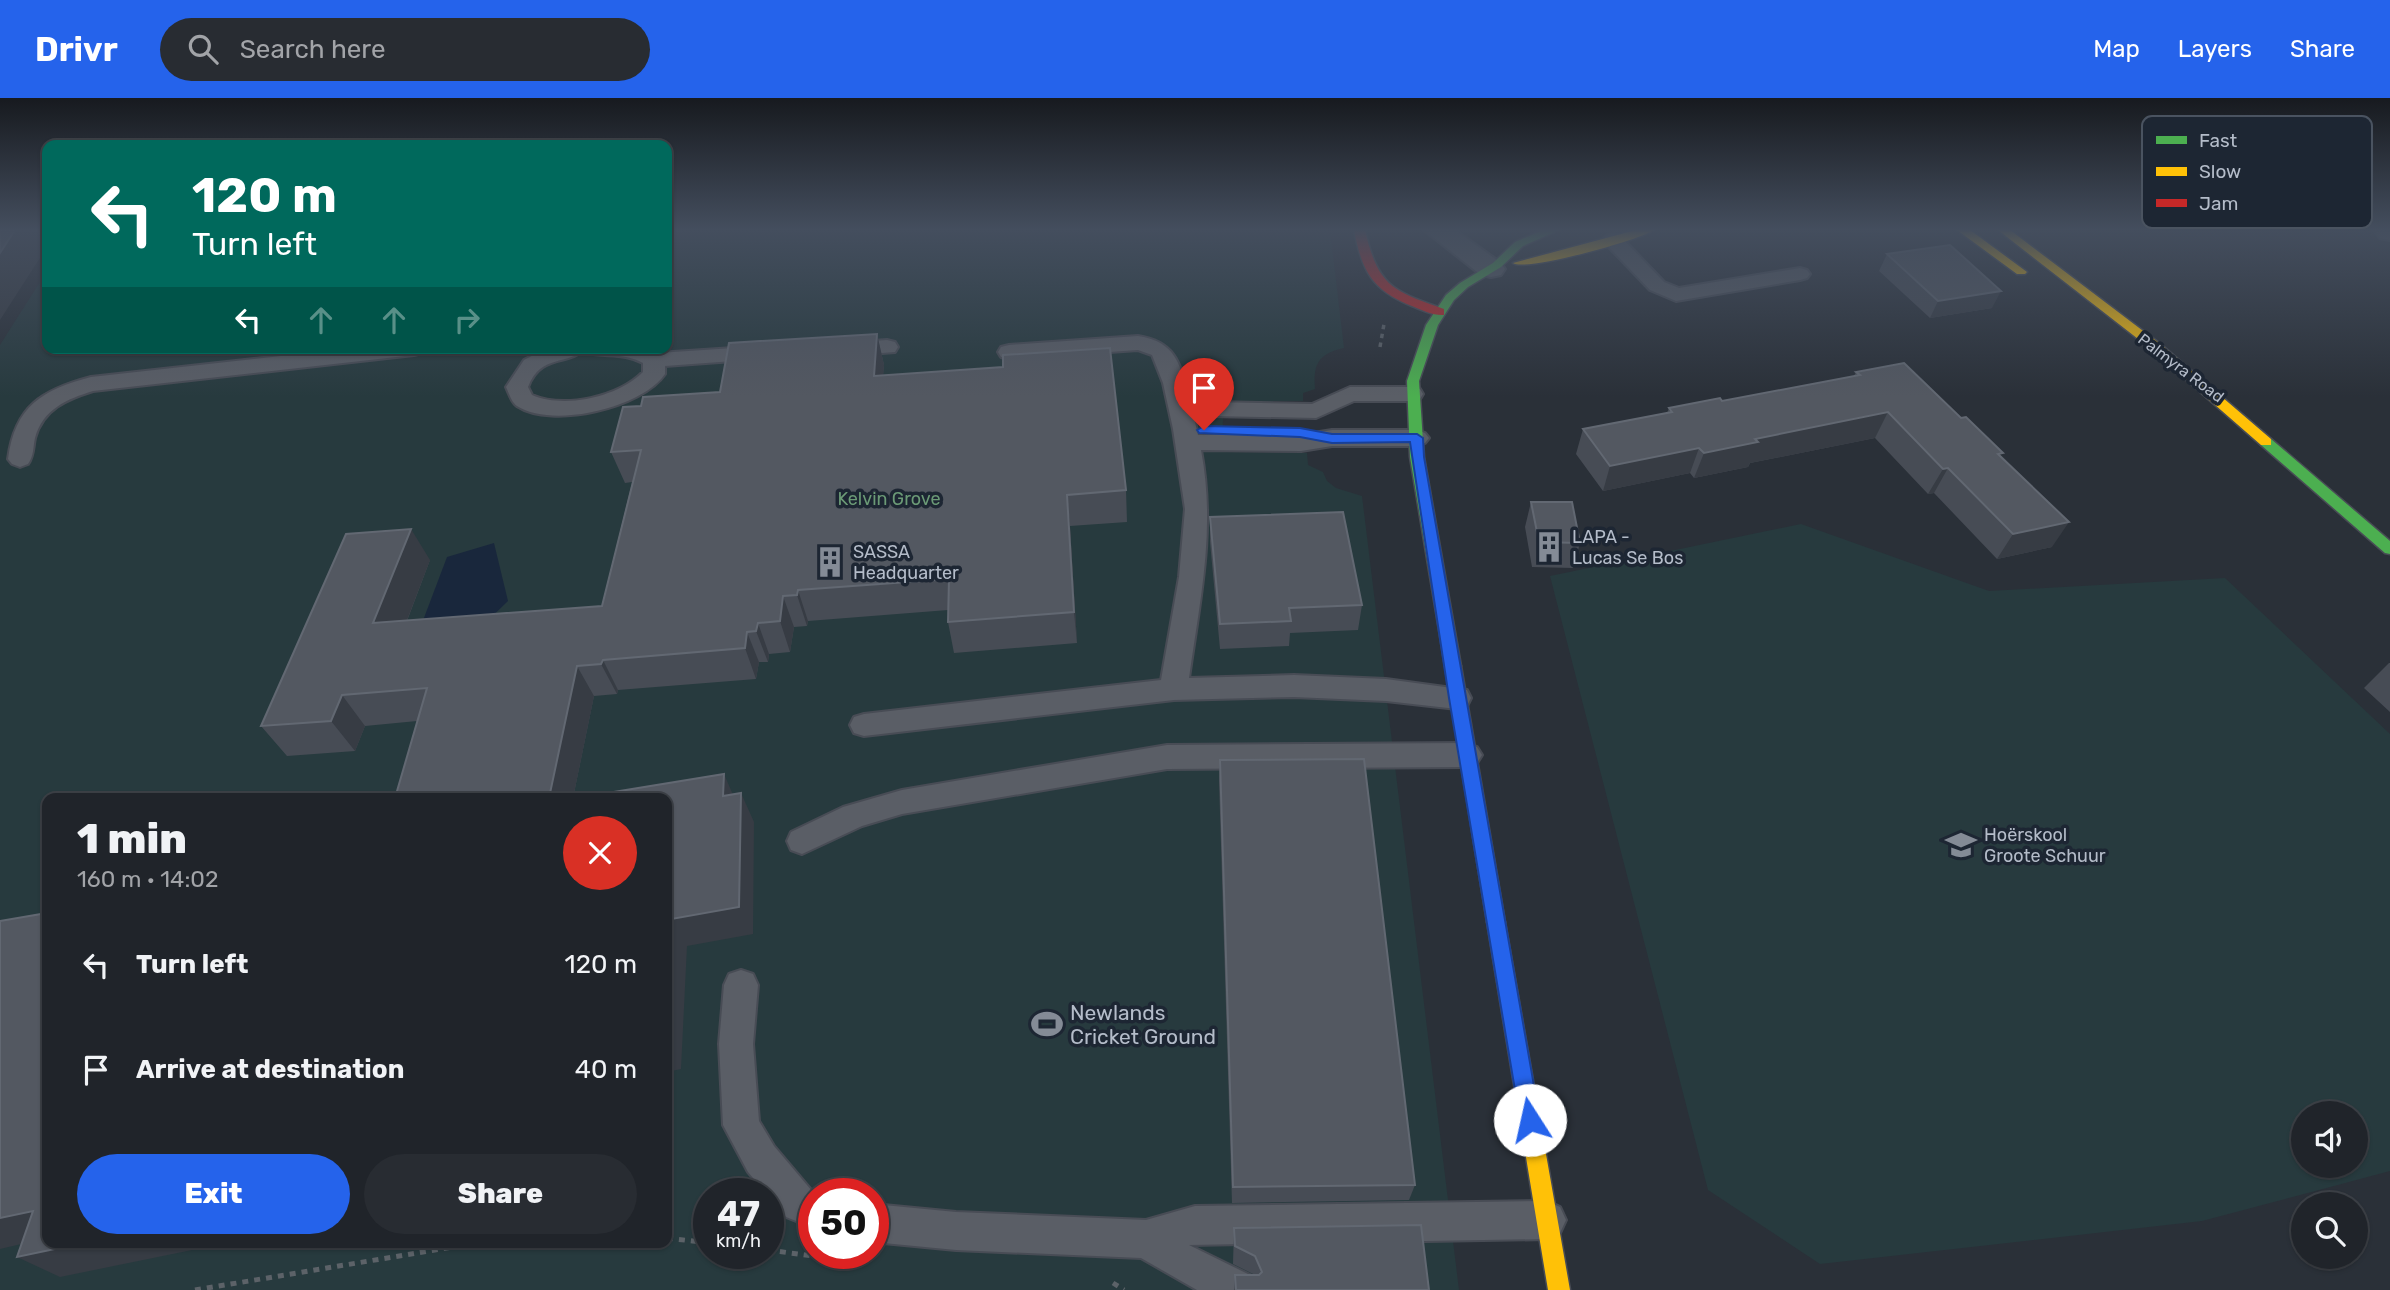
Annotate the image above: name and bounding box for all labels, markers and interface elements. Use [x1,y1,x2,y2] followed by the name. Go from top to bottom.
[160,18,650,81] search box
[35,30,118,69] text: Drivr
[184,30,222,68] icon: search
[240,34,386,65] text: Search here
[2093,35,2140,63] text: Map
[2178,35,2252,63] text: Layers
[2290,35,2355,63] text: Share
[2142,116,2372,228] legend
[2199,129,2238,152] text: Fast
[2199,160,2241,183] text: Slow
[192,166,337,224] text: 120 m
[77,168,168,259] icon: left
[2199,192,2238,215] text: Jam
[192,225,317,263] text: Turn left
[229,301,267,339] icon: left
[302,301,340,339] icon: ahead
[375,301,413,339] icon: ahead
[448,301,486,339] icon: right
[2134,330,2228,406] street label: Palmyra Road
[1174,358,1234,430] pin
[1185,369,1223,407] icon: arrive
[837,488,941,510] park label: Kelvin Grove
[1572,526,1683,569] place label: LAPA - Lucas Se Bos
[1532,530,1566,564] building icon: LAPA - Lucas Se Bos
[853,541,959,584] place label: SASSA Headquarter
[813,545,847,579] building icon: SASSA Headquarter
[77,814,187,864] text: 1 min
[563,816,637,890] button: close
[1984,824,2106,867] place label: Hoërskool Groote Schuur
[1944,828,1978,862] school or university icon: Hoërskool Groote Schuur
[77,865,218,893] text: 160 m · 14:02
[77,946,115,984] icon: left
[136,949,248,980] text: Turn left
[565,949,637,980] text: 120 m
[1070,1000,1216,1049] place label: Newlands Cricket Ground
[1030,1007,1064,1041] sports icon: Newlands Cricket Ground
[77,1051,115,1089] icon: arrive
[136,1054,404,1085] text: Arrive at destination
[575,1054,637,1085] text: 40 m
[1493,1083,1567,1157] position arrow
[2291,1101,2368,1269] map controls
[2291,1101,2368,1178] button: sound
[77,1154,350,1234] button: Exit
[364,1154,637,1234] button: Share
[798,1178,889,1269] speed limit sign: 50
[2291,1192,2368,1269] button: search
[717,1193,760,1235] text: 47
[716,1230,761,1252] text: km/h

